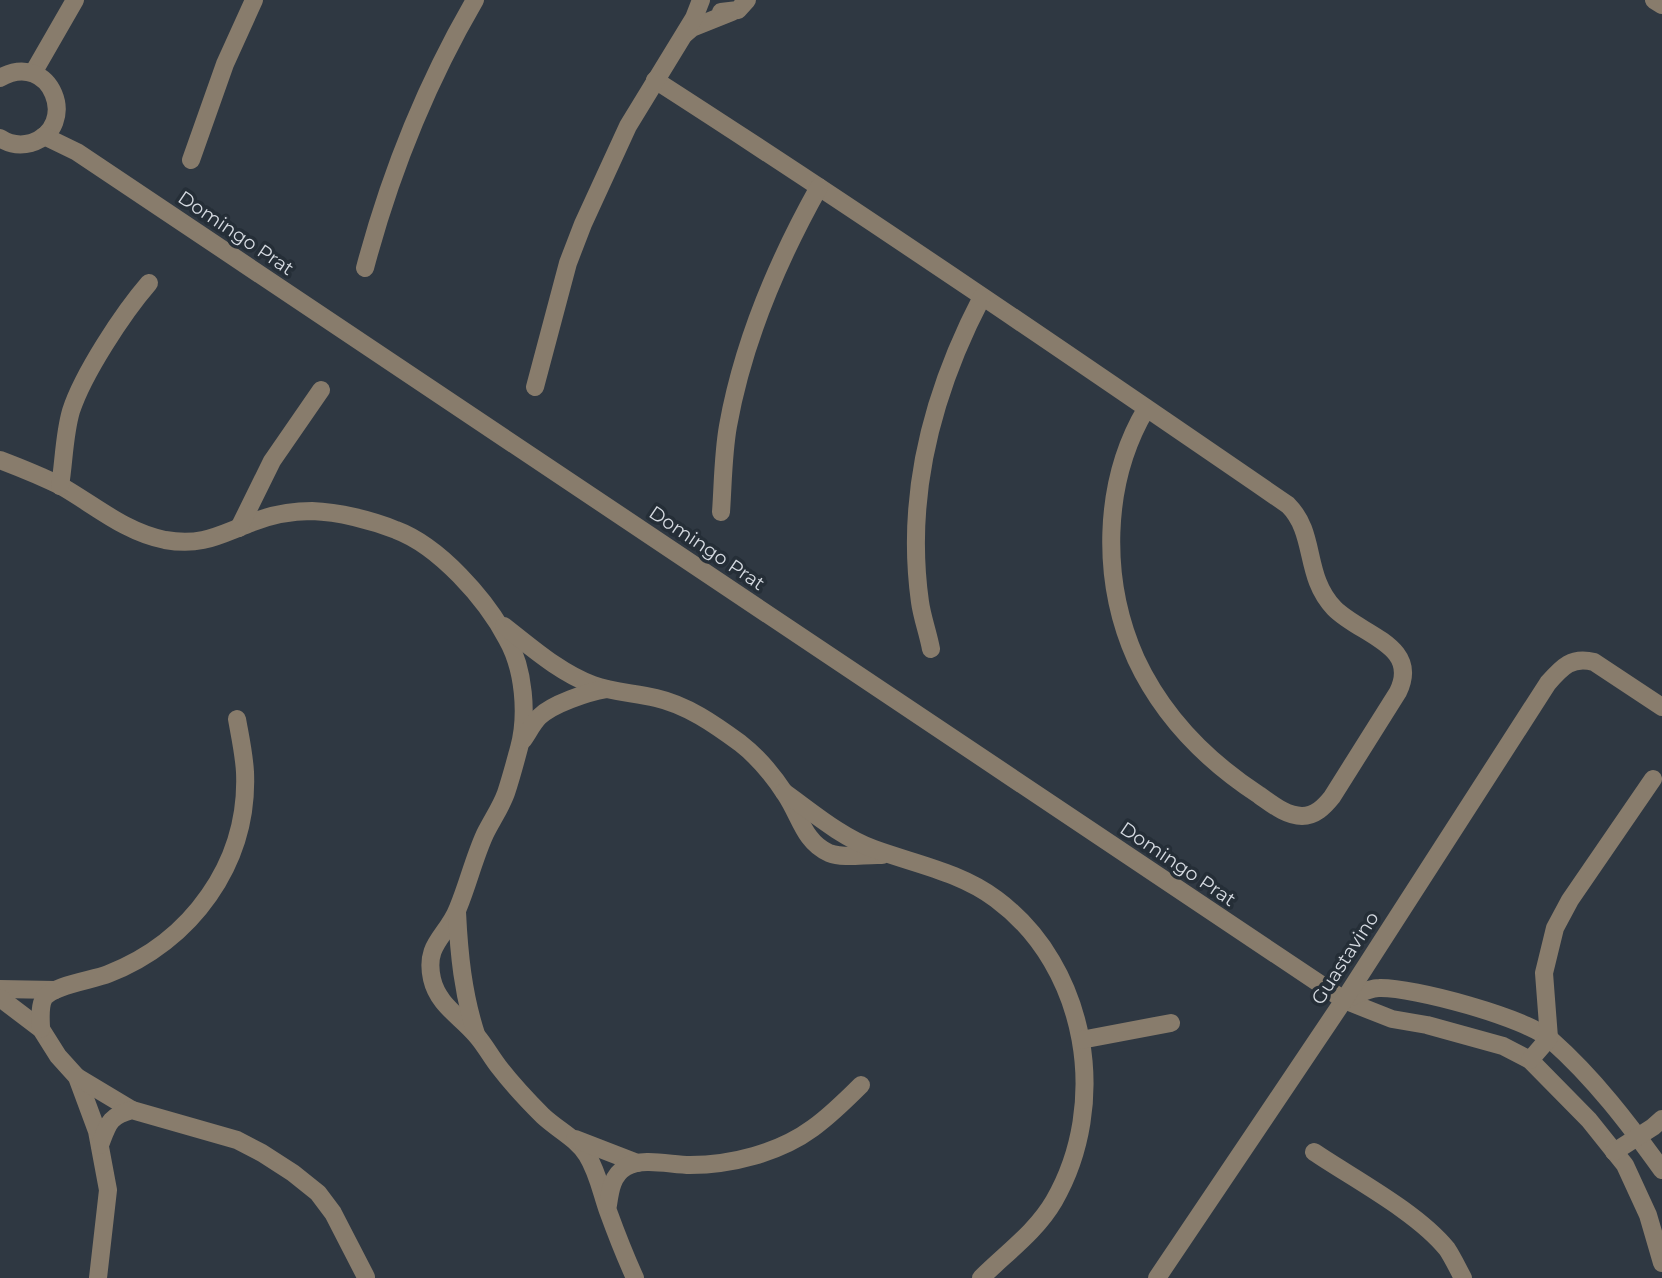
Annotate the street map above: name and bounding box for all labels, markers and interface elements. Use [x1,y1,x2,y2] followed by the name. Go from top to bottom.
[174,186,298,280] street label: Domingo Prat
[645,501,769,595] street label: Domingo Prat
[1116,817,1240,911] street label: Domingo Prat
[1306,907,1384,1009] street label: Guastavino

